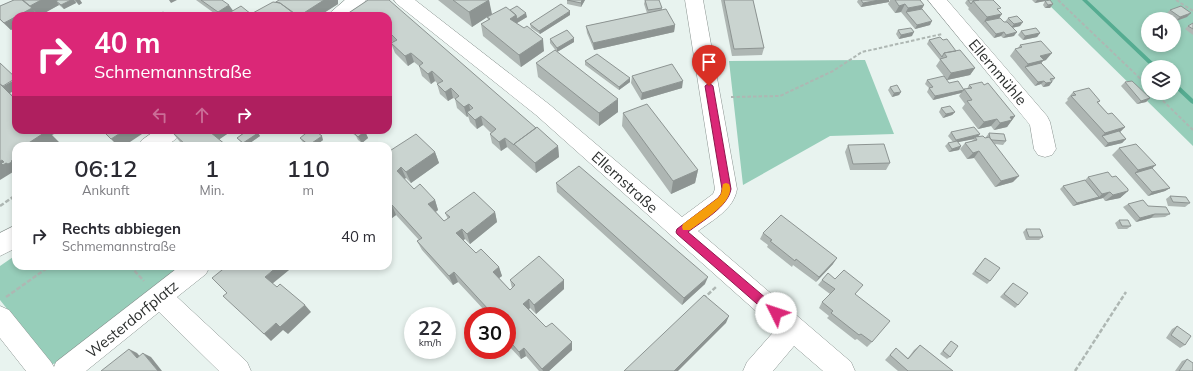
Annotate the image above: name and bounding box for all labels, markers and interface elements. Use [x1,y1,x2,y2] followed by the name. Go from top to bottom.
[1141,12,1181,100] map controls
[1141,12,1181,52] button: sound
[94,25,160,60] text: 40 m
[28,28,80,80] icon: right
[965,35,1031,109] street label: Ellernmühle
[692,45,726,86] pin
[698,51,720,73] icon: arrive
[94,60,252,83] text: Schmemannstraße
[1141,60,1181,100] button: layers
[149,104,171,126] icon: left
[191,104,213,126] icon: ahead
[233,104,255,126] icon: right
[588,147,662,217] street label: Ellernstraße
[74,153,137,183] text: 06:12
[205,153,219,183] text: 1
[287,153,330,183] text: 110
[82,182,130,198] text: Ankunft
[200,182,224,198] text: Min.
[303,182,314,198] text: m
[62,219,181,238] text: Rechts abbiegen
[28,225,50,247] icon: right
[341,227,376,246] text: 40 m
[62,238,176,254] text: Schmemannstraße
[82,276,182,362] street label: Westerdorfplatz
[755,292,797,334] position arrow
[464,307,516,359] speed limit sign: 30
[418,315,442,340] text: 22
[419,336,441,349] text: km/h

